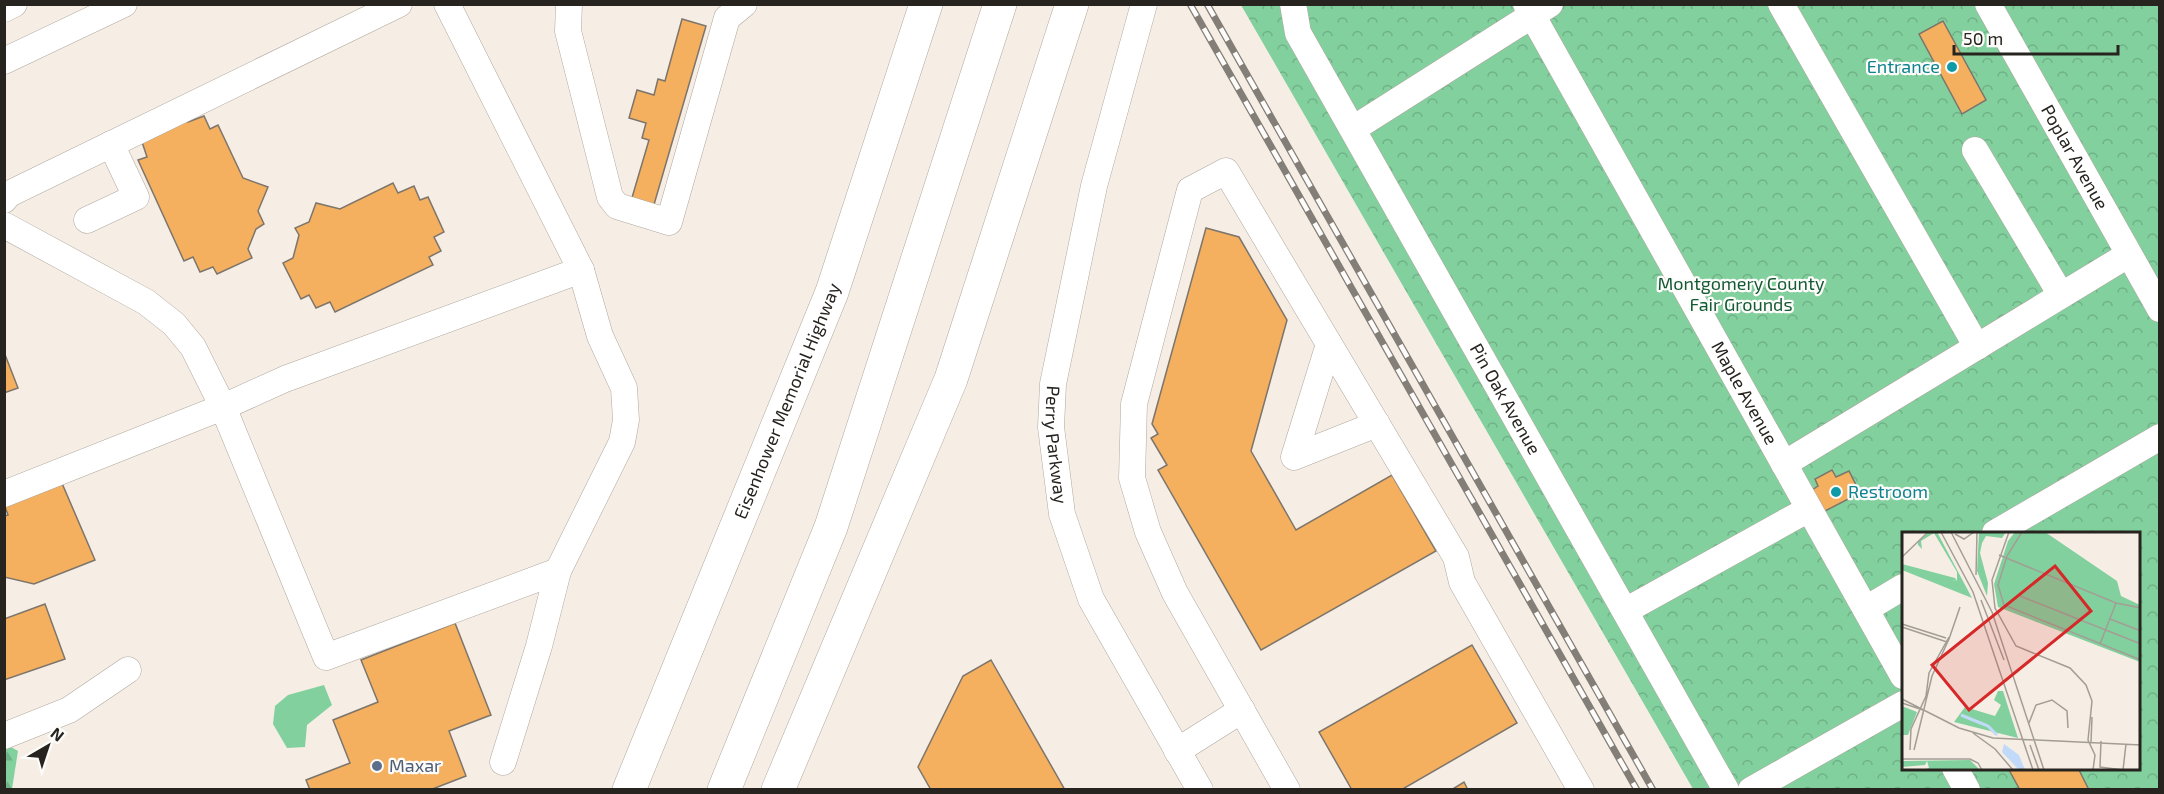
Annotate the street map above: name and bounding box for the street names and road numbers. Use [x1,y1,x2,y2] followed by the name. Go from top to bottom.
[2037,100,2114,213] street label: Poplar Avenue
[729,280,844,522] street label: Eisenhower Memorial Highway
[1707,337,1783,448] street label: Maple Avenue
[1466,339,1546,458] street label: Pin Oak Avenue
[1041,385,1073,506] street label: Perry Parkway

